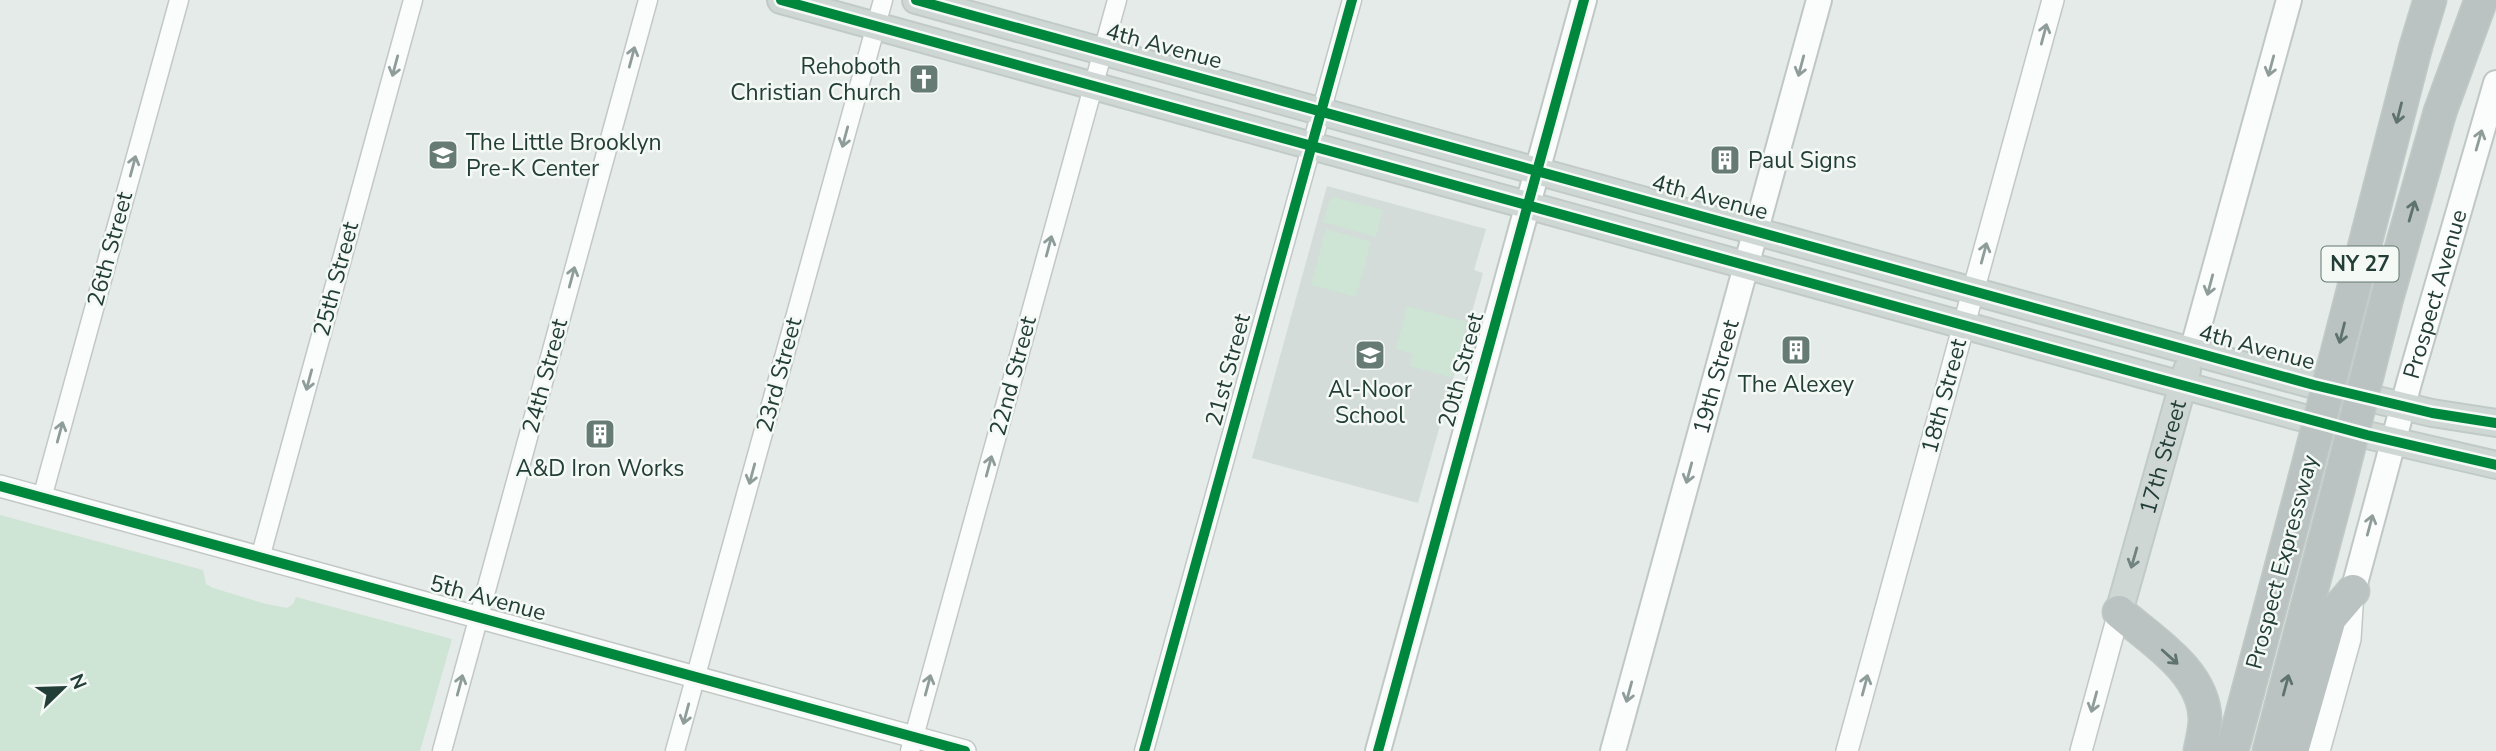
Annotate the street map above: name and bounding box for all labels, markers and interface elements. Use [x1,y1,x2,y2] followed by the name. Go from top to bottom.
[1102,16,1226,76] street label: 4th Avenue
[2038,23,2051,46] one-way arrow
[626,47,639,69] one-way arrow
[730,51,901,108] place label: Rehoboth Christian Church
[388,54,401,77] one-way arrow
[1794,54,1807,77] one-way arrow
[2264,54,2277,77] one-way arrow
[907,62,941,96] church icon: Rehoboth Christian Church
[2392,101,2405,123] one-way arrow
[838,125,851,147] one-way arrow
[466,127,662,184] place label: The Little Brooklyn Pre-K Center
[2474,129,2487,151] one-way arrow
[426,138,460,172] school or university icon: The Little Brooklyn Pre-K Center
[1708,143,1742,177] building icon: Paul Signs
[1748,145,1857,176] place label: Paul Signs
[127,155,140,177] one-way arrow
[1648,167,1772,227] street label: 4th Avenue
[80,187,140,310] street label: 26th Street
[2406,200,2419,223] one-way arrow
[2396,206,2474,382] street label: Prospect Avenue
[306,217,366,340] street label: 25th Street
[1043,236,1056,258] one-way arrow
[1978,242,1991,264] one-way arrow
[2322,246,2398,282] road number: NY 27
[566,266,579,289] one-way arrow
[2203,274,2216,296] one-way arrow
[1431,308,1491,431] street label: 20th Street
[1198,309,1258,430] street label: 21st Street
[982,312,1044,439] street label: 22nd Street
[749,313,809,436] street label: 23rd Street
[515,314,575,437] street label: 24th Street
[1685,315,1746,438] street label: 19th Street
[2195,317,2319,377] street label: 4th Avenue
[2335,321,2348,344] one-way arrow
[1779,333,1813,367] building icon: The Alexey
[1914,334,1974,457] street label: 18th Street
[1353,338,1387,372] school or university icon: Al-Noor School
[301,368,314,390] one-way arrow
[1738,369,1854,400] place label: The Alexey
[1328,374,1413,431] place label: Al-Noor School
[2132,395,2194,518] street label: 17th Street
[583,417,617,451] building icon: A&D Iron Works
[54,421,67,443] one-way arrow
[2238,451,2326,673] street label: Prospect Expressway
[516,453,684,484] place label: A&D Iron Works
[983,455,996,477] one-way arrow
[1682,461,1695,484] one-way arrow
[744,463,757,485] one-way arrow
[2365,515,2378,537] one-way arrow
[2127,547,2140,569] one-way arrow
[426,568,550,628] street label: 5th Avenue
[2161,649,2179,665] one-way arrow
[28,653,98,723] north arrow
[63,670,92,693] text: N
[454,674,467,697] one-way arrow
[923,674,936,696] one-way arrow
[1859,674,1872,697] one-way arrow
[2280,674,2293,697] one-way arrow
[1621,681,1634,703] one-way arrow
[2087,690,2100,712] one-way arrow
[678,703,691,725] one-way arrow

